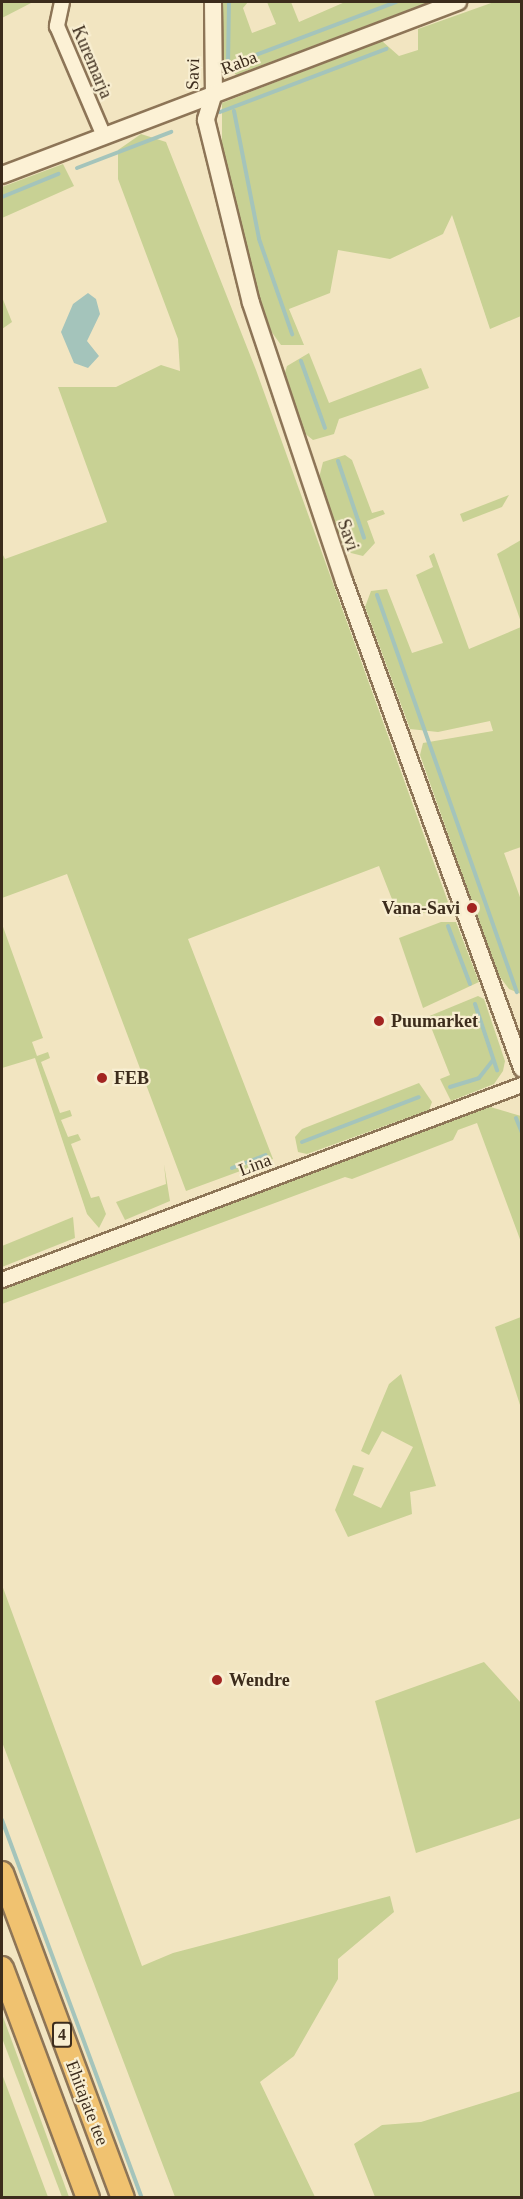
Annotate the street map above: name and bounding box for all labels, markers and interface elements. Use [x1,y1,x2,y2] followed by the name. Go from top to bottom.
[67,22,117,102] street label: Kuremarja
[218,46,260,80] street label: Raba
[182,58,204,90] street label: Savi
[333,516,363,554] street label: Savi
[382,897,460,919] place label: Vana-Savi
[465,901,479,915] marker: Vana-Savi
[391,1010,478,1032] place label: Puumarket
[372,1014,386,1028] marker: Puumarket
[114,1067,149,1089] place label: FEB
[95,1071,109,1085] marker: FEB
[236,1149,274,1181] street label: Lina
[229,1669,290,1691] place label: Wendre
[210,1673,224,1687] marker: Wendre
[52,2022,72,2048] road number: 4
[61,2057,113,2149] street label: Ehitajate tee

